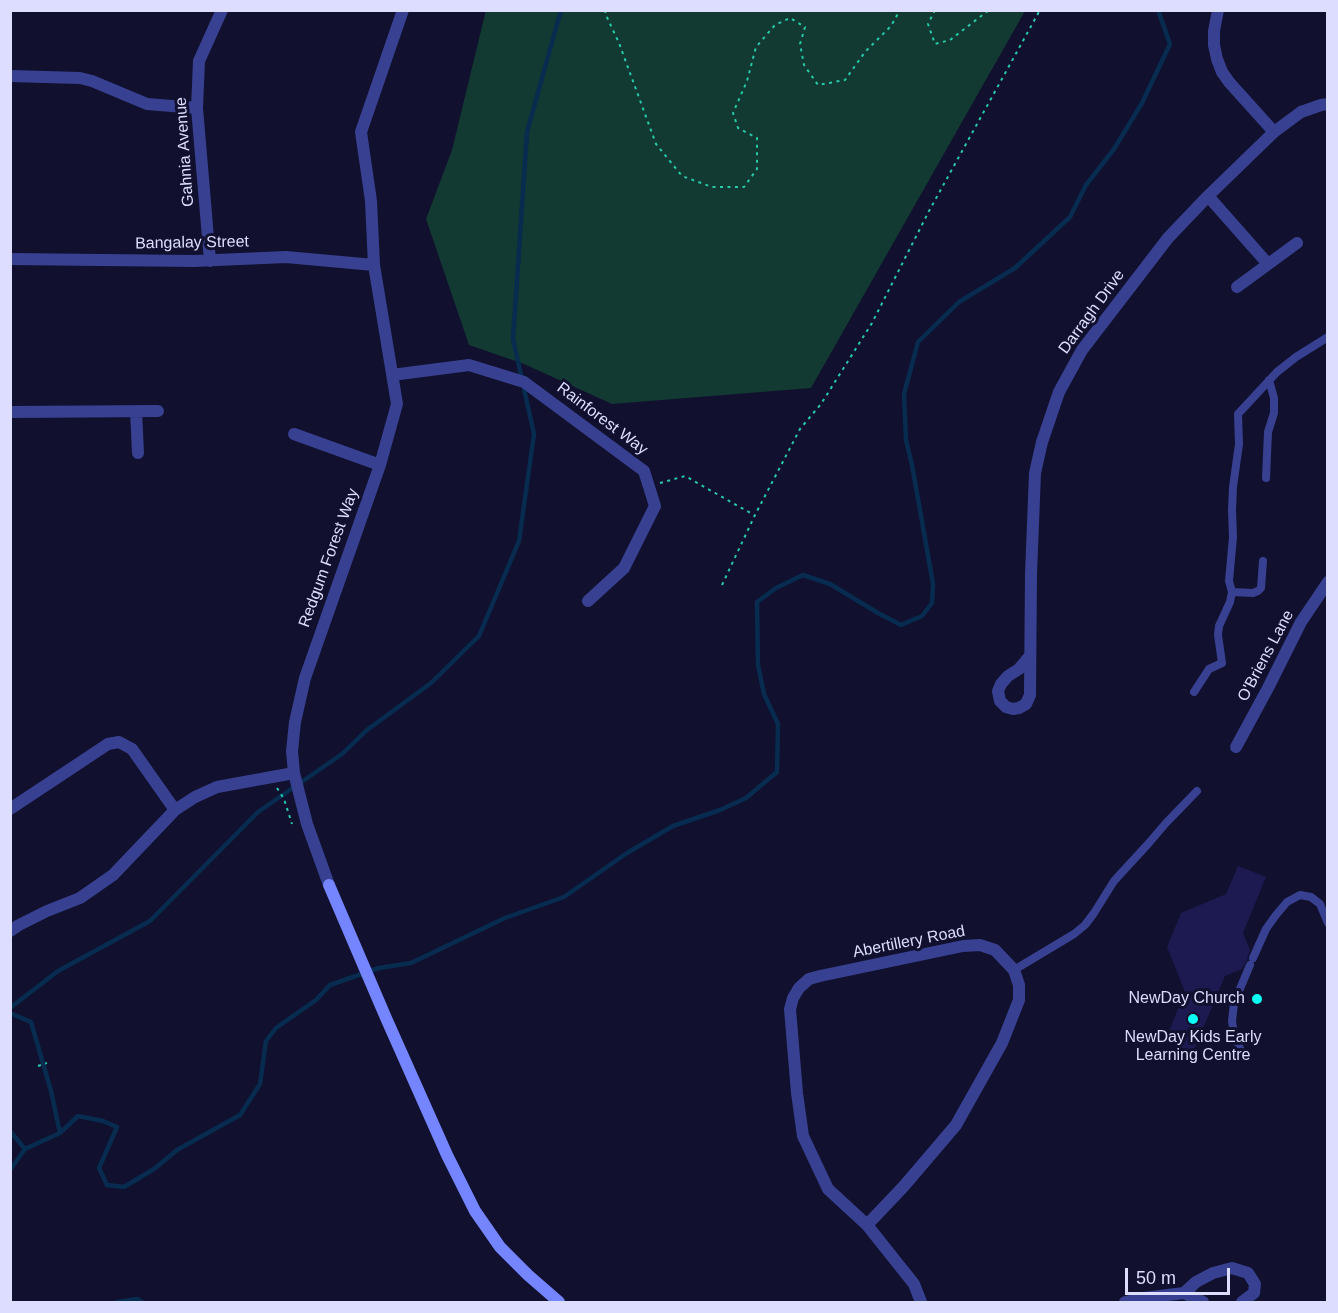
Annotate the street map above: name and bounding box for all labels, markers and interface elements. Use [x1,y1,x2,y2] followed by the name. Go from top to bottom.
[172,96,198,208] street label: Gahnia Avenue
[135,232,249,254] street label: Bangalay Street
[1055,266,1129,358] street label: Darragh Drive
[553,379,651,459] street label: Rainforest Way
[295,486,363,630] street label: Redgum Forest Way
[1234,607,1298,705] street label: O'Briens Lane
[851,922,967,962] street label: Abertillery Road
[1129,989,1245,1009] place label: NewDay Church
[1250,992,1264,1006] marker: NewDay Church
[1186,1012,1200,1026] marker: NewDay Kids Early Learning Centre
[1125,1028,1261,1066] place label: NewDay Kids Early Learning Centre
[1128,1256,1233,1294] scale bar
[1136,1268,1176,1288] text: 50 m

